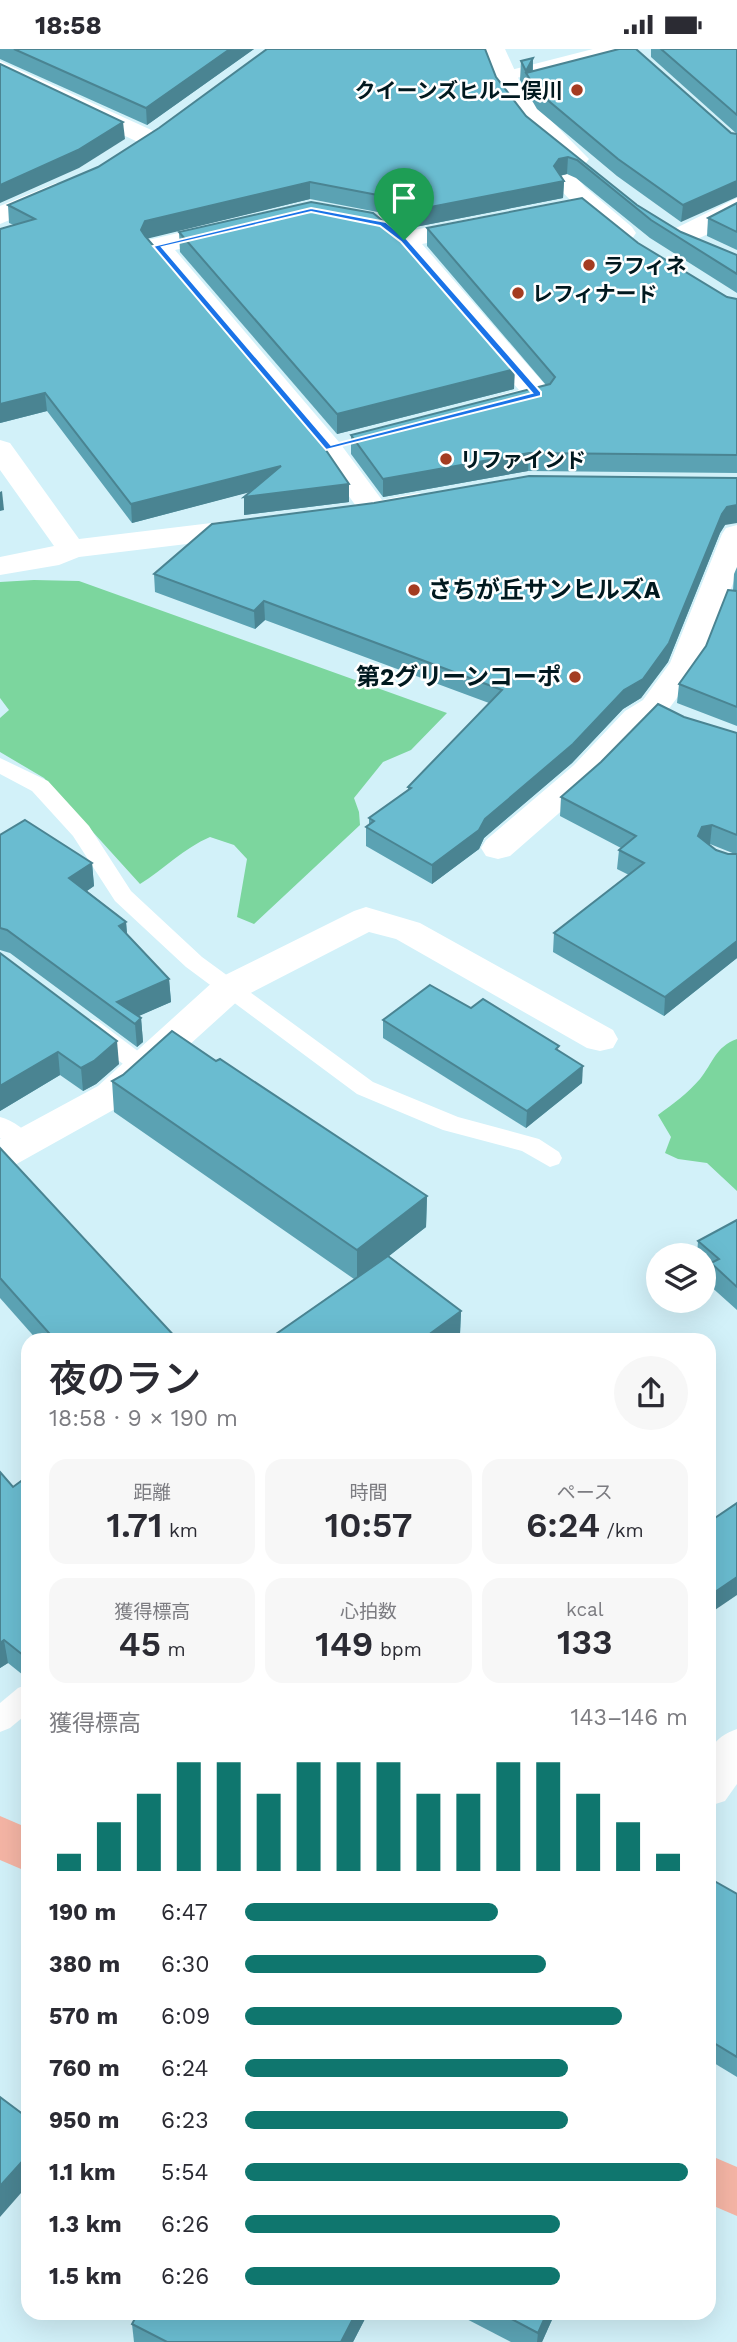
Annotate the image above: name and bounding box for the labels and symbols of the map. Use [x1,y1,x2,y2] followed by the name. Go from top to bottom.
[354,78,563,103] place label: クイーンズヒル二俣川
[569,82,585,98] marker: クイーンズヒル二俣川
[374,168,434,240] pin
[603,253,687,278] place label: ラフィネ
[581,257,597,273] marker: ラフィネ
[532,281,658,306] place label: レフィナード
[510,285,526,301] marker: レフィナード
[460,447,586,472] place label: リファインド
[438,451,454,467] marker: リファインド
[428,576,661,604] place label: さちが丘サンヒルズA
[406,582,422,598] marker: さちが丘サンヒルズA
[356,663,561,691] place label: 第2グリーンコーポ
[567,669,583,685] marker: 第2グリーンコーポ

